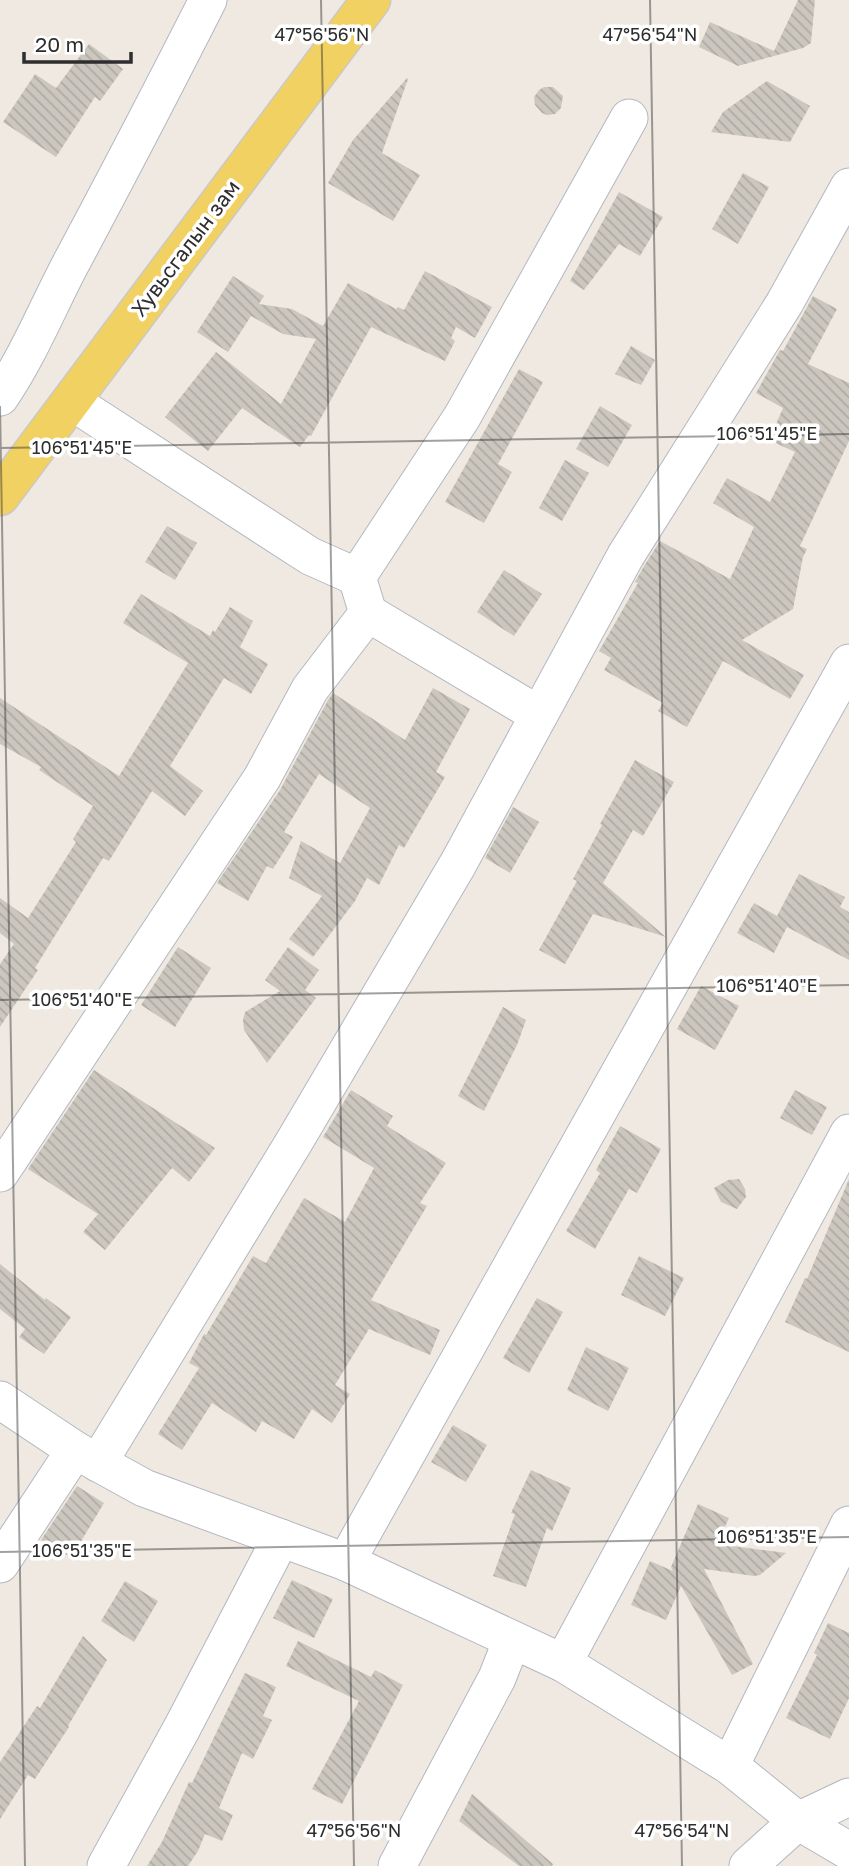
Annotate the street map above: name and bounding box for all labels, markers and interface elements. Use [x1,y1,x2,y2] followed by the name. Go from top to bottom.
[24,21,131,65] scale bar
[275,23,369,45] text: 47°56'56"N
[603,23,697,45] text: 47°56'54"N
[35,31,84,57] text: 20 m
[125,175,245,321] street label: Хувьсгалын зам
[717,422,817,444] text: 106°51'45"E
[32,436,132,458] text: 106°51'45"E
[716,974,818,996] text: 106°51'40"E
[31,988,133,1010] text: 106°51'40"E
[717,1525,817,1547] text: 106°51'35"E
[32,1539,132,1561] text: 106°51'35"E
[307,1819,401,1841] text: 47°56'56"N
[635,1819,729,1841] text: 47°56'54"N

